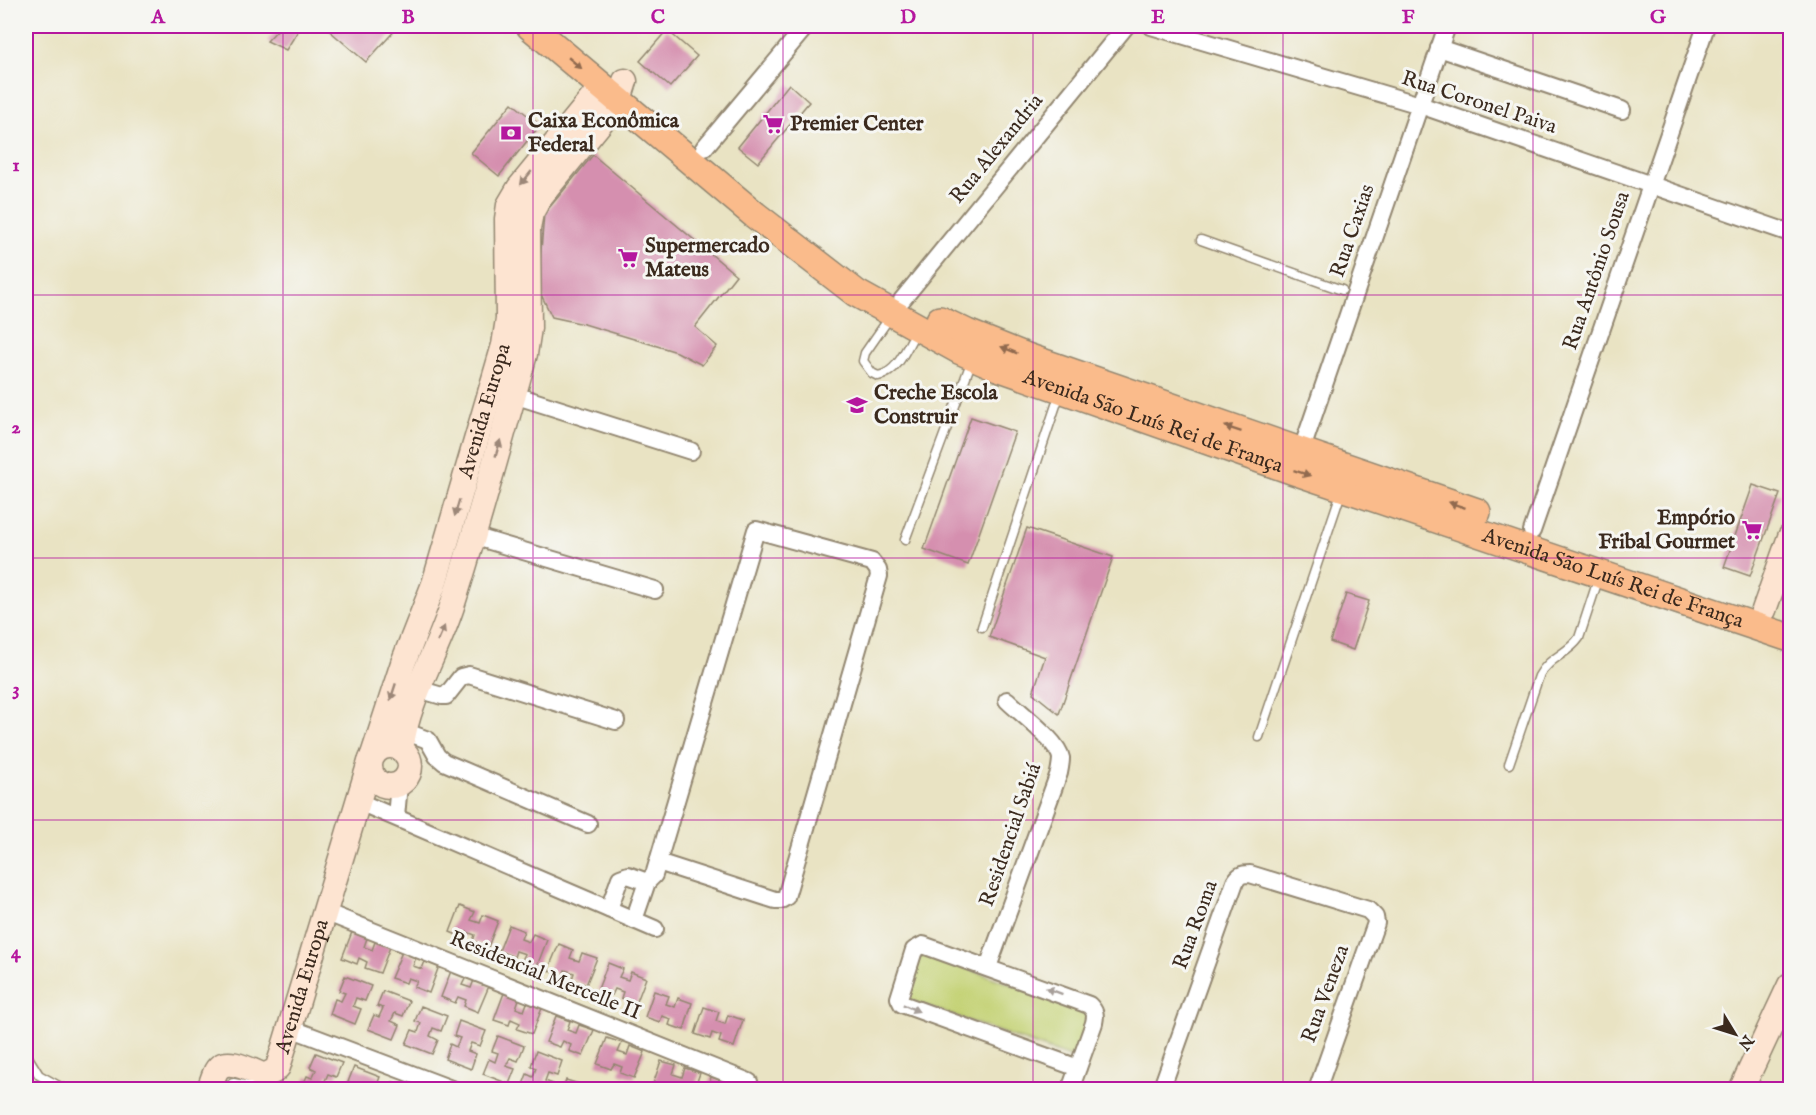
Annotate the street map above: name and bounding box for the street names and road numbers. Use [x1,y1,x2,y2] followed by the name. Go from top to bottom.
[1398,65,1561,141] street label: Rua Coronel Paiva
[944,88,1050,210] street label: Rua Alexandria
[1324,181,1382,281] street label: Rua Caxias
[1557,187,1637,354] street label: Rua Antônio Sousa
[452,339,517,482] street label: Avenida Europa
[1018,363,1287,480] street label: Avenida São Luís Rei de França
[1478,522,1748,635] street label: Avenida São Luís Rei de França
[974,759,1049,910] street label: Residencial Sabiá
[1167,876,1225,973] street label: Rua Roma
[269,915,336,1058] street label: Avenida Europa
[445,925,645,1027] street label: Residencial Mercelle II
[1296,940,1357,1047] street label: Rua Veneza

